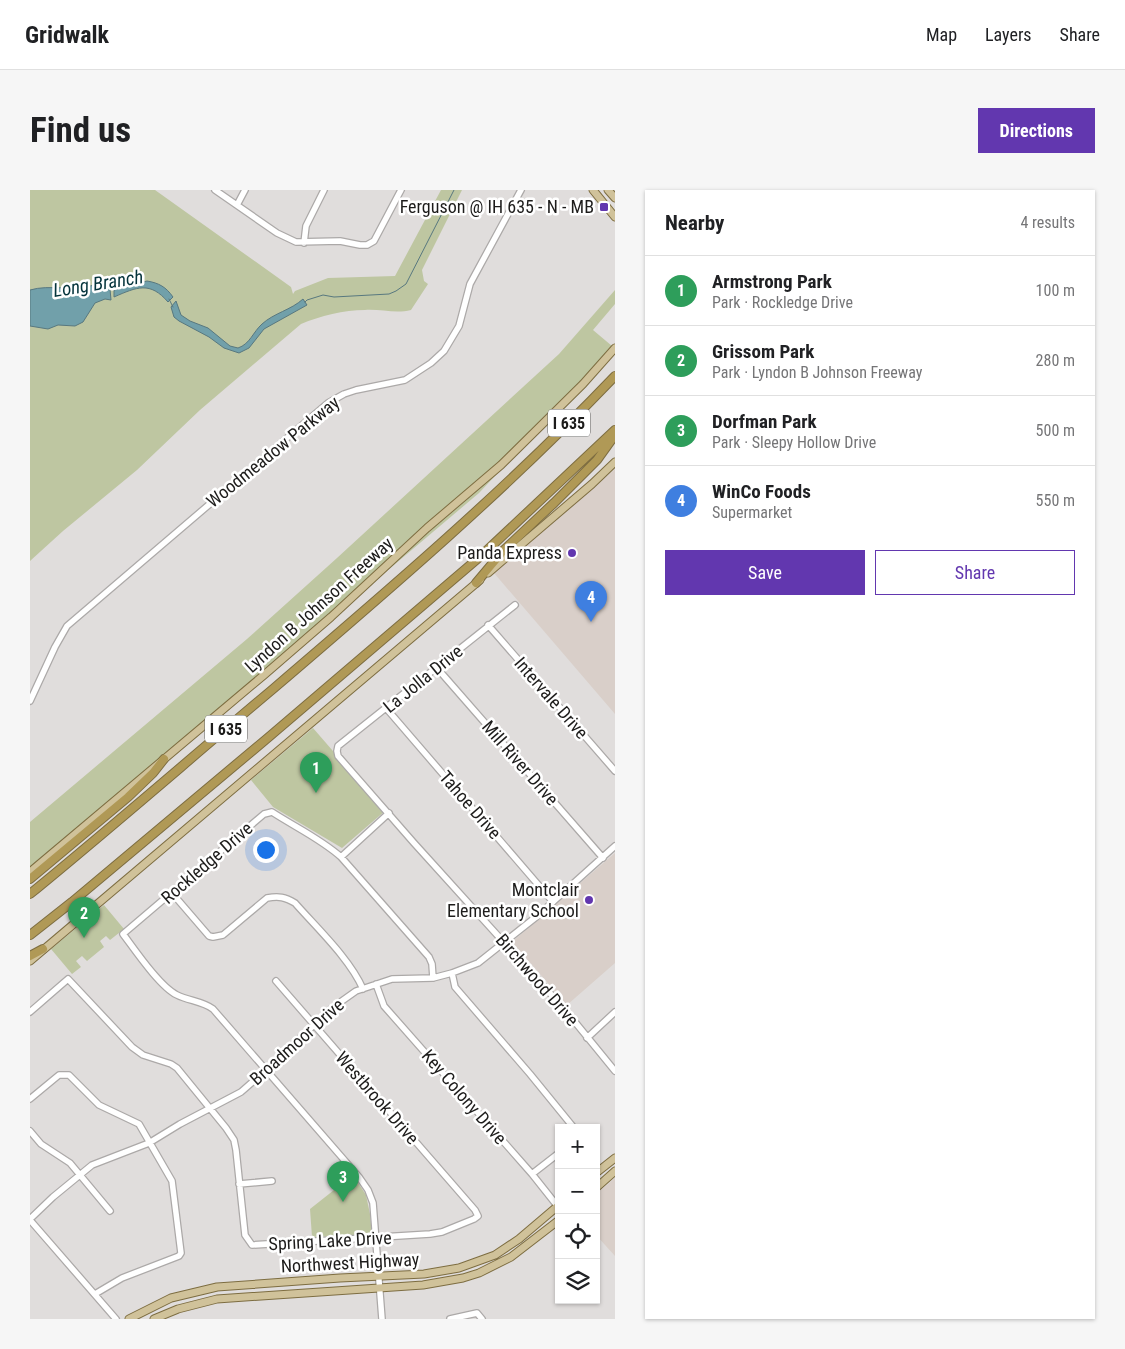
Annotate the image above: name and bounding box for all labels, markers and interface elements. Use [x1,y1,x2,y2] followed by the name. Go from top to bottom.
[25,21,109,49] text: Gridwalk
[926,24,957,45] text: Map
[985,24,1032,45] text: Layers
[1060,24,1100,45] text: Share
[978,108,1095,153] button: Directions
[30,110,131,151] text: Find us
[400,196,594,217] place label: Ferguson @ IH 635 - N - MB
[598,201,610,213] marker: Ferguson @ IH 635 - N - MB
[665,211,724,235] text: Nearby
[1020,213,1075,232] text: 4 results
[51,265,145,302] water label: Long Branch
[712,270,832,293] text: Armstrong Park
[677,281,685,300] text: 1
[1036,281,1075,300] text: 100 m
[712,293,853,312] text: Park · Rockledge Drive
[712,340,814,363] text: Grissom Park
[677,351,685,370] text: 2
[1036,351,1075,370] text: 280 m
[712,363,922,382] text: Park · Lyndon B Johnson Freeway
[202,391,344,512] street label: Woodmeadow Parkway
[548,410,590,437] road number: I 635
[712,410,817,433] text: Dorfman Park
[677,421,685,440] text: 3
[1036,421,1075,440] text: 500 m
[712,433,876,452] text: Park · Sleepy Hollow Drive
[712,480,811,503] text: WinCo Foods
[677,491,685,510] text: 4
[1036,491,1075,510] text: 550 m
[712,503,792,522] text: Supermarket
[240,532,397,677] street label: Lyndon B Johnson Freeway
[457,542,562,563] place label: Panda Express
[566,547,578,559] marker: Panda Express
[665,550,865,595] button: Save
[875,550,1075,595] button: Share
[575,581,607,622] pin: 4
[379,640,467,717] street label: La Jolla Drive
[510,653,593,743] street label: Intervale Drive
[205,716,247,742] road number: I 635
[478,716,563,809] street label: Mill River Drive
[300,752,332,793] pin: 1
[435,766,506,843] street label: Tahoe Drive
[157,817,257,908] street label: Rockledge Drive
[253,837,279,863] your location
[447,879,580,921] place label: Montclair Elementary School
[583,894,595,906] marker: Montclair Elementary School
[68,897,100,938] pin: 2
[492,929,583,1030] street label: Birchwood Drive
[245,994,348,1089] street label: Broadmoor Drive
[418,1045,511,1148] street label: Key Colony Drive
[331,1047,423,1148] street label: Westbrook Drive
[555,1124,600,1304] map controls
[555,1124,600,1169] button: +
[327,1161,359,1202] pin: 3
[555,1169,600,1214] button: −
[555,1214,600,1259] button: locate
[268,1227,392,1254] street label: Spring Lake Drive
[280,1248,420,1277] street label: Northwest Highway
[555,1259,600,1304] button: layers

